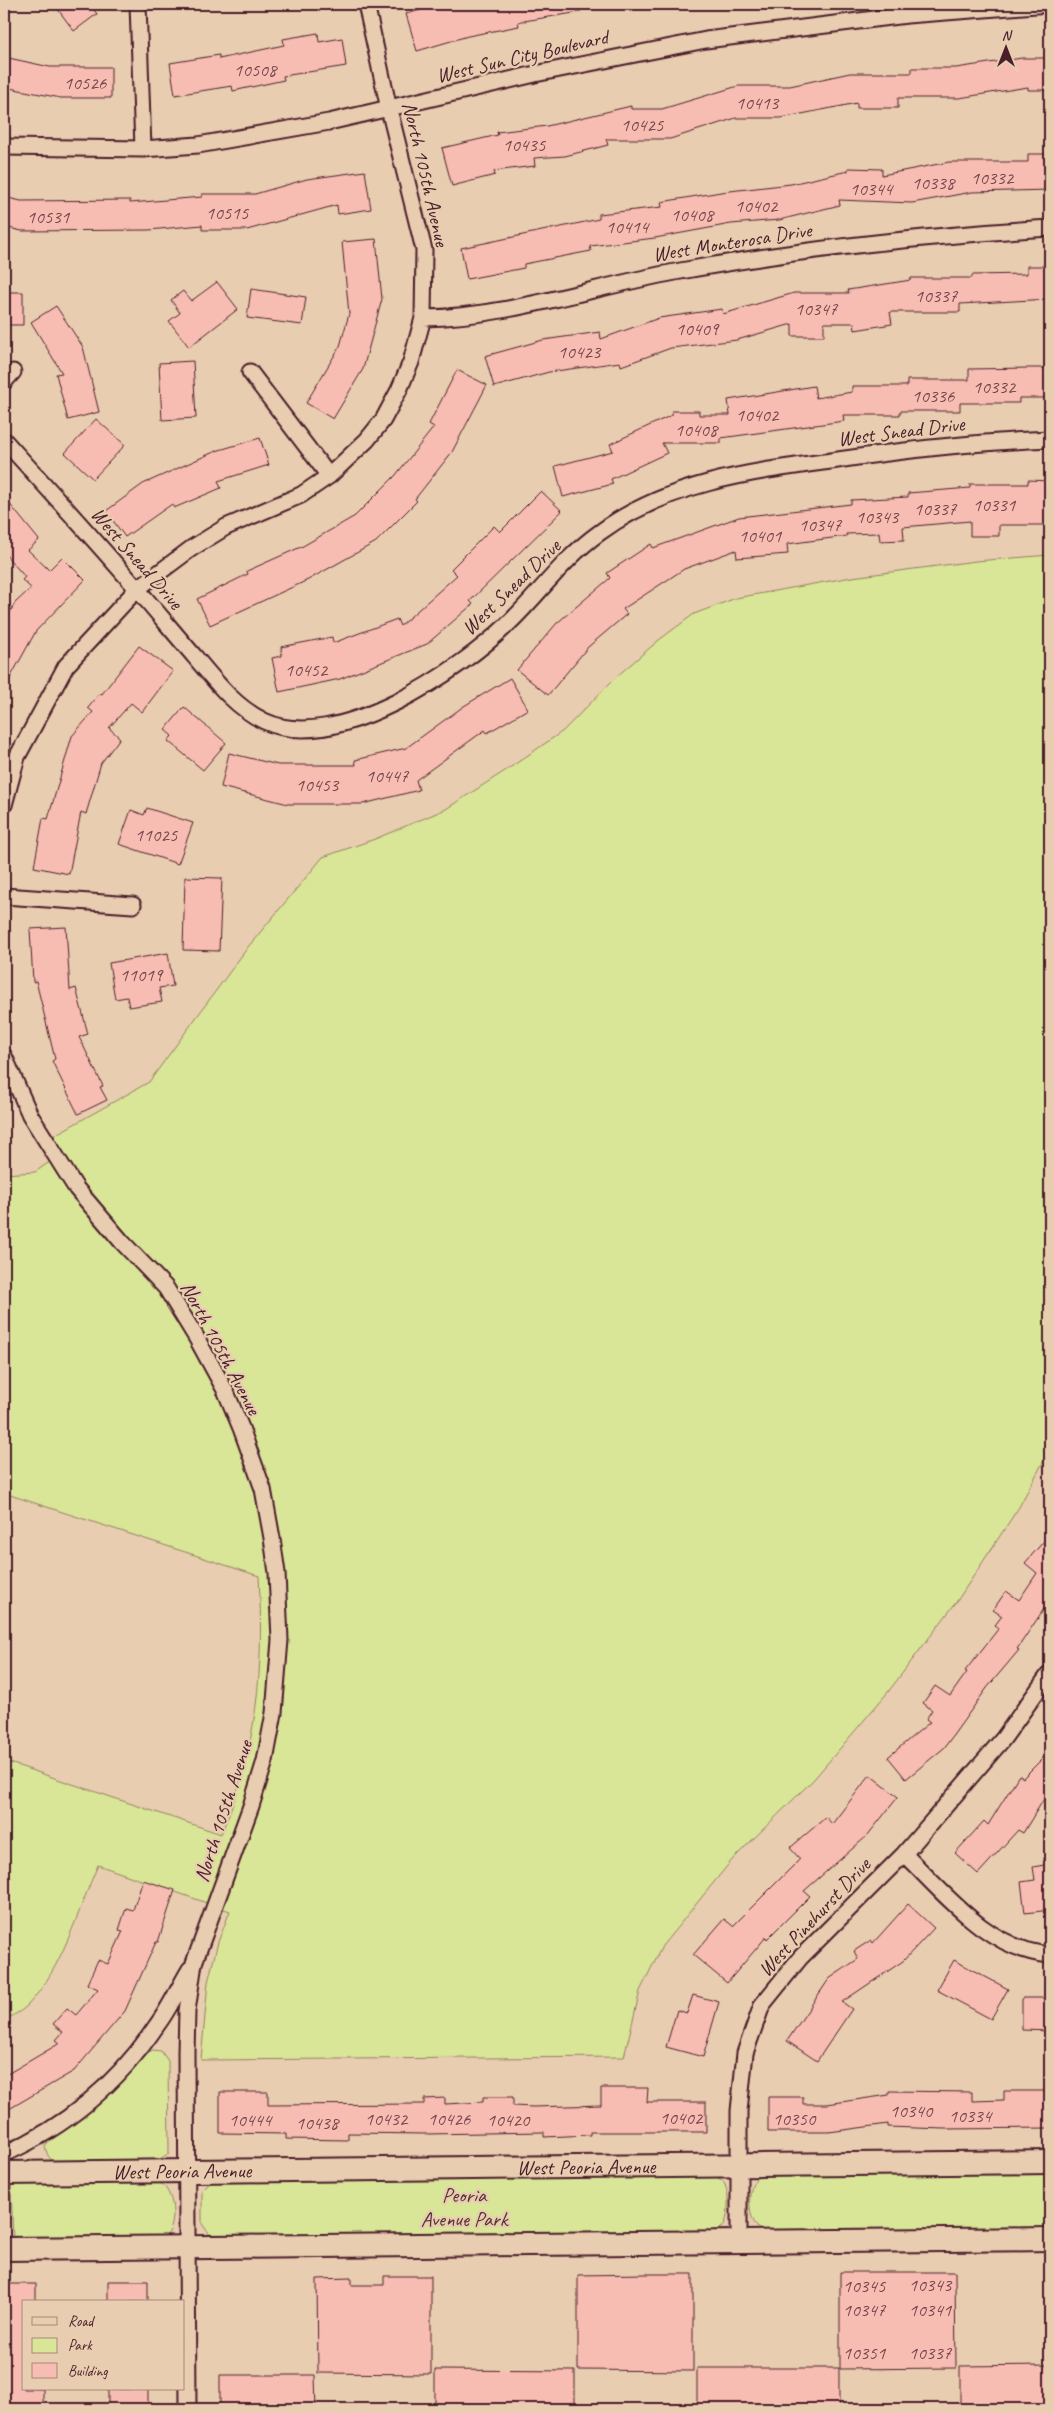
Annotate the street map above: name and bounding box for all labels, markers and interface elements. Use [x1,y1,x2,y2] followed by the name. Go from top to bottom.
[982,22,1032,72] north arrow
[434,23,613,88] street label: West Sun City Boulevard
[1002,27,1013,44] text: N
[234,58,279,82] house number: 10508
[64,71,108,95] house number: 10526
[736,91,780,115] house number: 10413
[397,99,456,250] street label: North 105th Avenue
[621,113,665,137] house number: 10425
[503,133,547,157] house number: 10435
[971,166,1015,190] house number: 10332
[912,171,957,195] house number: 10338
[850,177,895,201] house number: 10344
[735,194,779,218] house number: 10402
[206,201,250,225] house number: 10515
[671,203,716,227] house number: 10408
[27,205,71,229] house number: 10531
[606,215,651,239] house number: 10414
[651,216,815,267] street label: West Monterosa Drive
[915,284,959,308] house number: 10337
[795,297,839,321] house number: 10347
[676,317,720,341] house number: 10409
[558,340,602,364] house number: 10423
[973,375,1017,399] house number: 10332
[912,384,956,408] house number: 10336
[736,403,780,427] house number: 10402
[836,410,967,452] street label: West Snead Drive
[675,418,720,442] house number: 10408
[973,493,1017,517] house number: 10331
[914,497,958,521] house number: 10337
[85,501,189,615] street label: West Snead Drive
[856,505,900,529] house number: 10343
[799,513,843,537] house number: 10347
[739,524,783,548] house number: 10401
[456,533,567,641] street label: West Snead Drive
[285,658,329,682] house number: 10452
[366,764,410,788] house number: 10447
[296,773,340,797] house number: 10453
[135,823,179,847] house number: 11025
[120,963,164,987] house number: 11019
[175,1277,268,1420] street label: North 105th Avenue
[188,1736,258,1885] street label: North 105th Avenue
[752,1851,877,1982] street label: West Pinehurst Drive
[890,2099,934,2123] house number: 10340
[949,2104,994,2128] house number: 10334
[660,2106,704,2130] house number: 10402
[365,2107,409,2131] house number: 10432
[428,2107,472,2131] house number: 10426
[773,2107,817,2131] house number: 10350
[229,2108,274,2132] house number: 10444
[487,2108,531,2132] house number: 10420
[296,2111,341,2135] house number: 10438
[517,2153,656,2181] street label: West Peoria Avenue
[113,2157,253,2185] street label: West Peoria Avenue
[421,2182,510,2232] park label: Peoria Avenue Park
[909,2273,953,2297] house number: 10343
[843,2274,887,2298] house number: 10345
[843,2298,887,2322] house number: 10347
[909,2298,953,2322] house number: 10341
[22,2300,185,2390] legend
[68,2312,95,2331] text: Road
[68,2336,93,2355] text: Park
[843,2341,887,2365] house number: 10351
[909,2341,953,2365] house number: 10337
[68,2362,108,2381] text: Building

